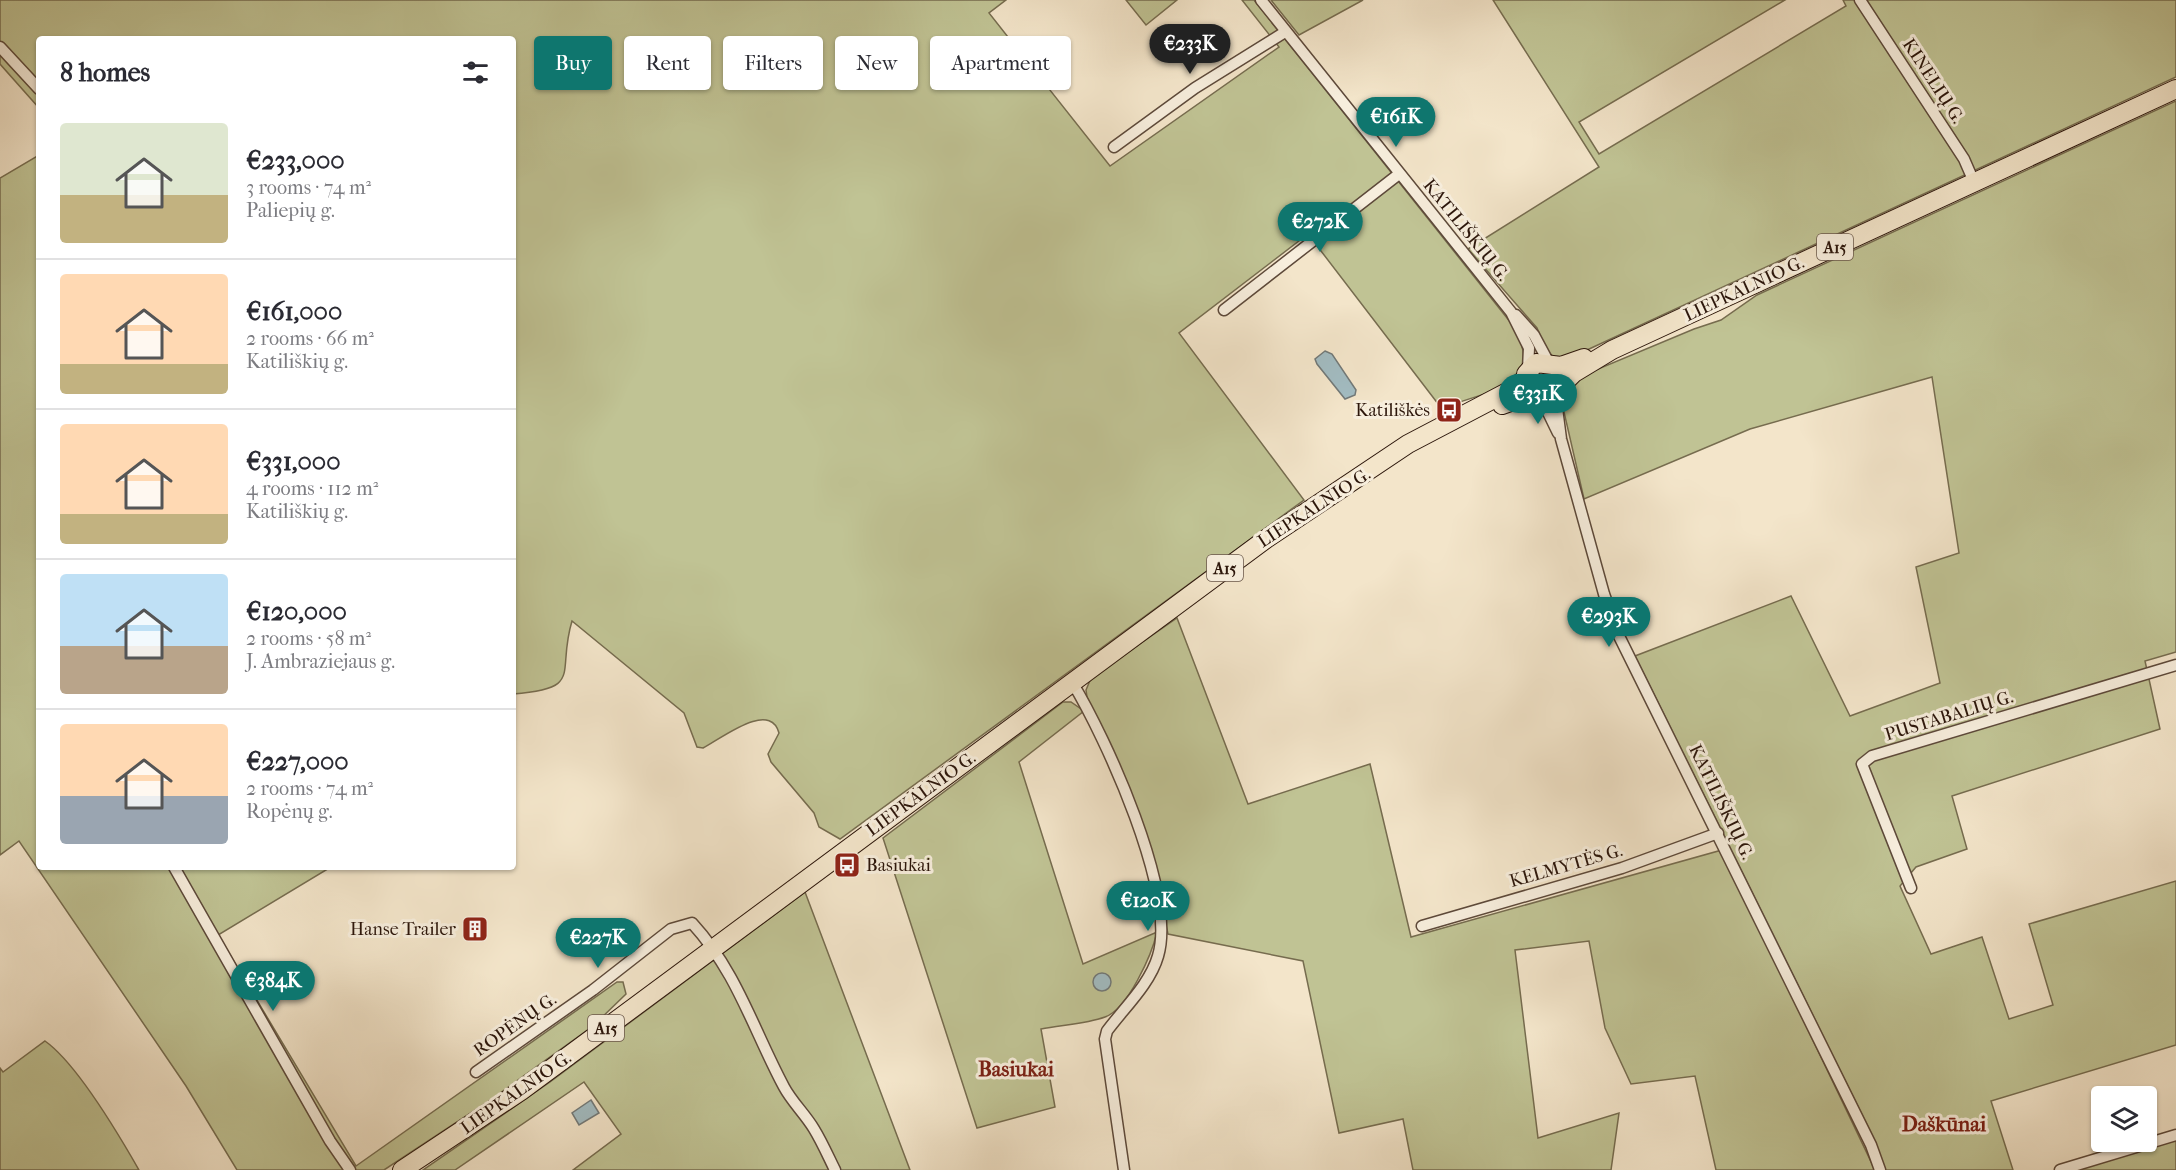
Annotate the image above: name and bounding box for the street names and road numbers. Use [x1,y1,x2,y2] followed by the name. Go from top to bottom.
[1898,35,1968,127] street label: KINELIŲ G.
[1419,174,1515,285] street label: KATILIŠKIŲ G.
[1817,234,1853,260] road number: A15
[1681,252,1807,326] street label: LIEPKALNIO G.
[1254,464,1374,552] street label: LIEPKALNIO G.
[1207,555,1243,581] road number: A15
[1882,687,2016,745] street label: PUSTABALIŲ G.
[1684,740,1760,863] street label: KATILIŠKIŲ G.
[862,747,980,841] street label: LIEPKALNIO G.
[1507,839,1625,892] street label: KELMYTĖS G.
[469,988,560,1061] street label: ROPĖNŲ G.
[588,1015,624,1041] road number: A15
[457,1047,575,1139] street label: LIEPKALNIO G.

